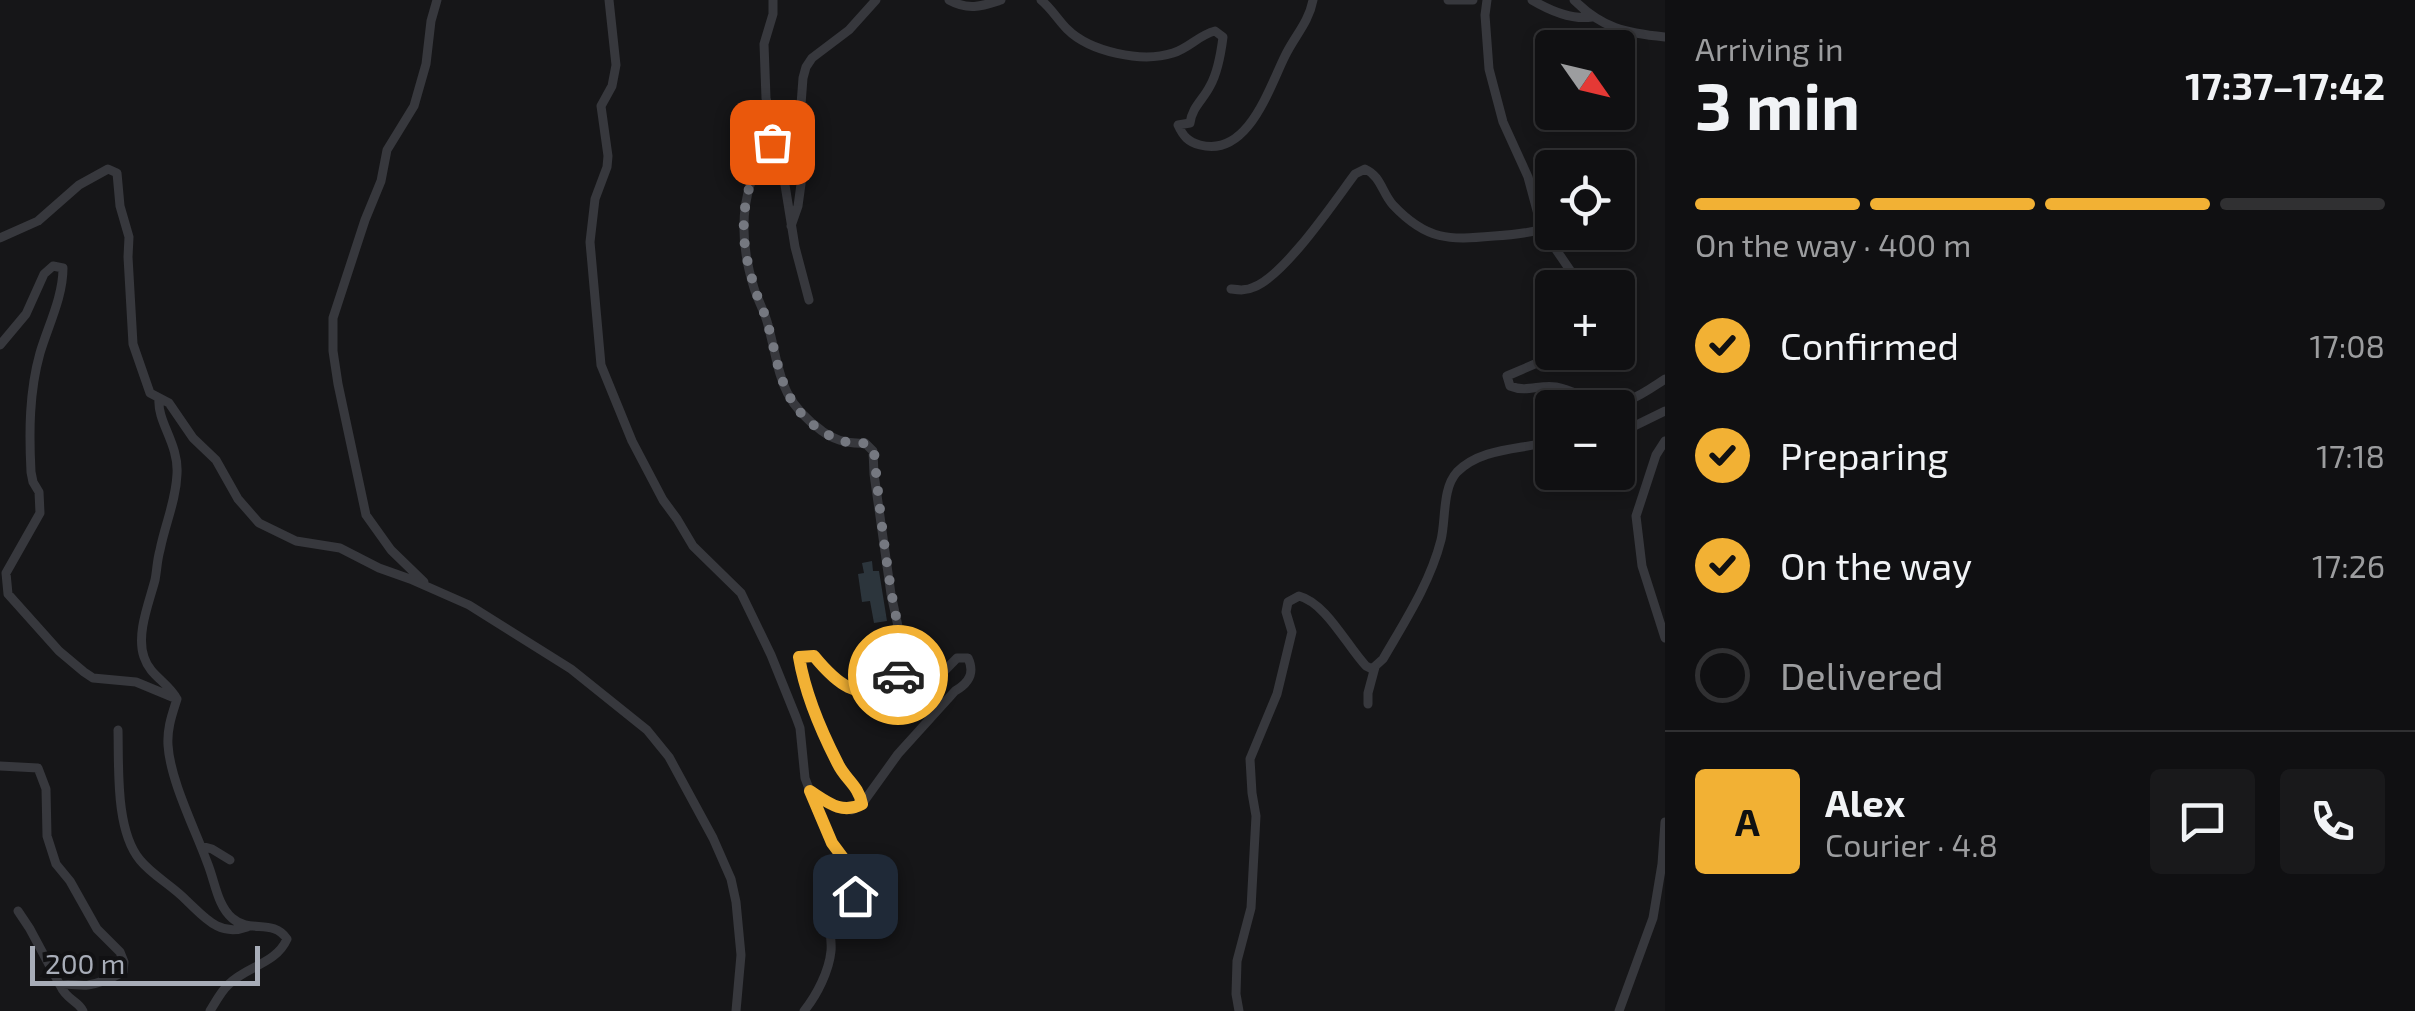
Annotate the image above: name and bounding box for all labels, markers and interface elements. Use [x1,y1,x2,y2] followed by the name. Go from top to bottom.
[1695,29,1844,67] text: Arriving in
[1535,30,1635,130] north arrow
[1535,30,1635,490] map controls
[2185,62,2385,108] text: 17:37–17:42
[1695,65,1860,143] text: 3 min
[730,100,815,185] pin
[745,115,800,170] icon: bag
[1535,150,1635,250] button: locate
[1695,225,1971,263] text: On the way · 400 m
[1535,270,1635,370] button: +
[1695,318,1750,373] icon: check
[1780,322,1959,368] text: Confirmed
[2310,326,2385,364] text: 17:08
[1535,390,1635,490] button: −
[1695,428,1750,483] icon: check
[1780,432,1948,478] text: Preparing
[2316,436,2385,474] text: 17:18
[1695,538,1750,593] icon: check
[1780,542,1972,588] text: On the way
[2312,546,2385,584] text: 17:26
[848,625,948,725] courier
[871,648,926,703] icon: car
[1780,652,1944,698] text: Delivered
[2150,769,2255,874] button: chat
[2280,769,2385,874] button: phone
[1825,779,1905,825] text: Alex
[1735,798,1760,844] text: A
[1825,825,1998,863] text: Courier · 4.8
[813,854,898,939] pin
[828,869,883,924] icon: home
[30,941,260,986] scale bar
[45,946,125,980] text: 200 m

